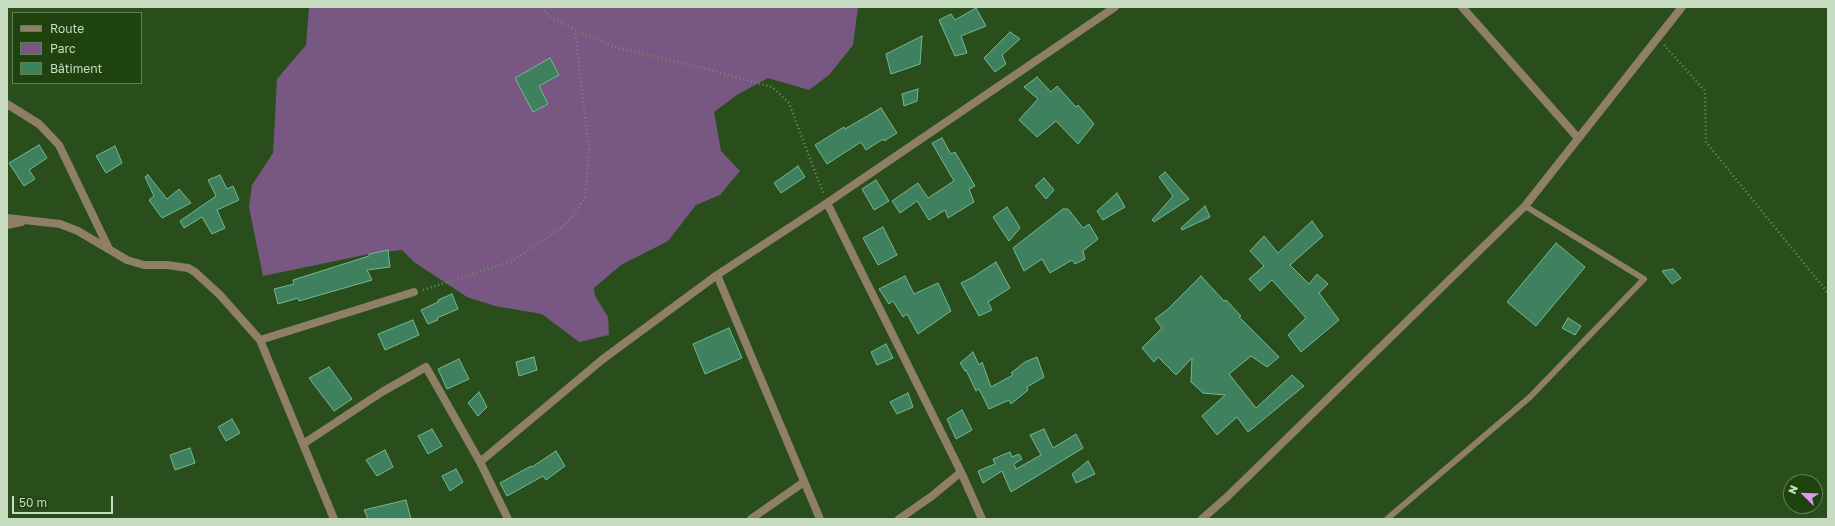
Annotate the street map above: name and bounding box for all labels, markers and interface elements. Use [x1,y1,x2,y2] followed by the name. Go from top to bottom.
[12,12,142,84] legend
[50,21,84,36] text: Route
[50,41,76,56] text: Parc
[50,61,102,76] text: Bâtiment
[1783,474,1823,514] north arrow
[1785,483,1800,496] text: N
[14,488,115,514] scale bar
[19,495,47,510] text: 50 m

